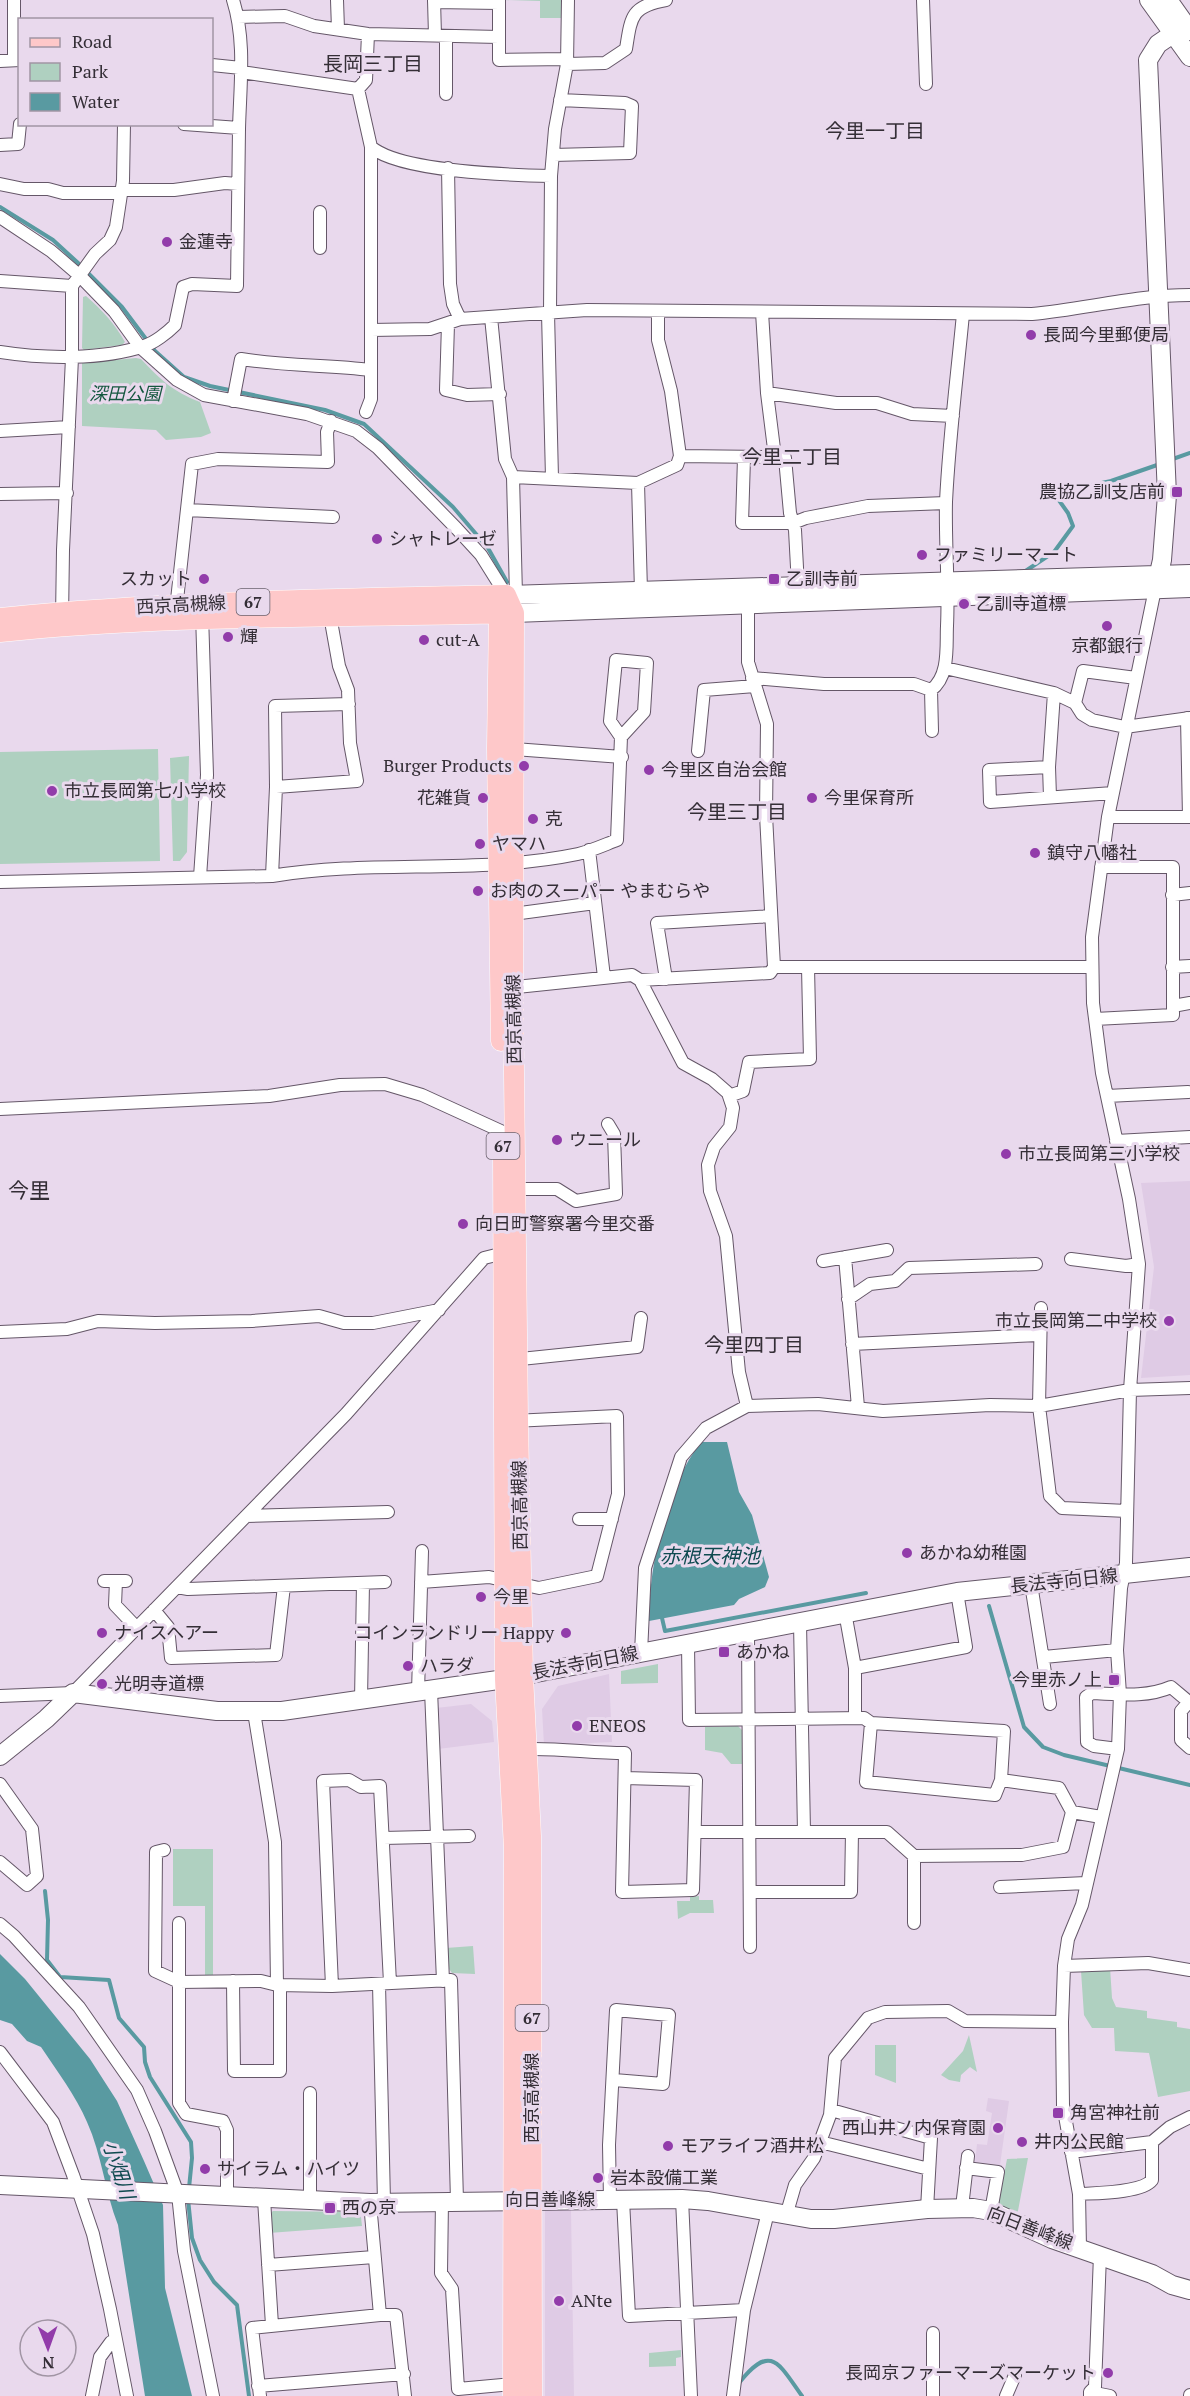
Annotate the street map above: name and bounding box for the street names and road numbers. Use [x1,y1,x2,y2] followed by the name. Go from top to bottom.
[236,589,270,615] road number: 67
[135,590,227,618] street label: 西京高槻線
[500,974,526,1064] street label: 西京高槻線
[486,1133,520,1159] road number: 67
[506,1460,532,1550] street label: 西京高槻線
[1009,1562,1119,1598] street label: 長法寺向日線
[530,1640,640,1684] street label: 長法寺向日線
[516,2005,548,2031] road number: 67
[519,2053,543,2143] street label: 西京高槻線
[505,2187,595,2211] street label: 向日善峰線
[984,2200,1077,2254] street label: 向日善峰線

